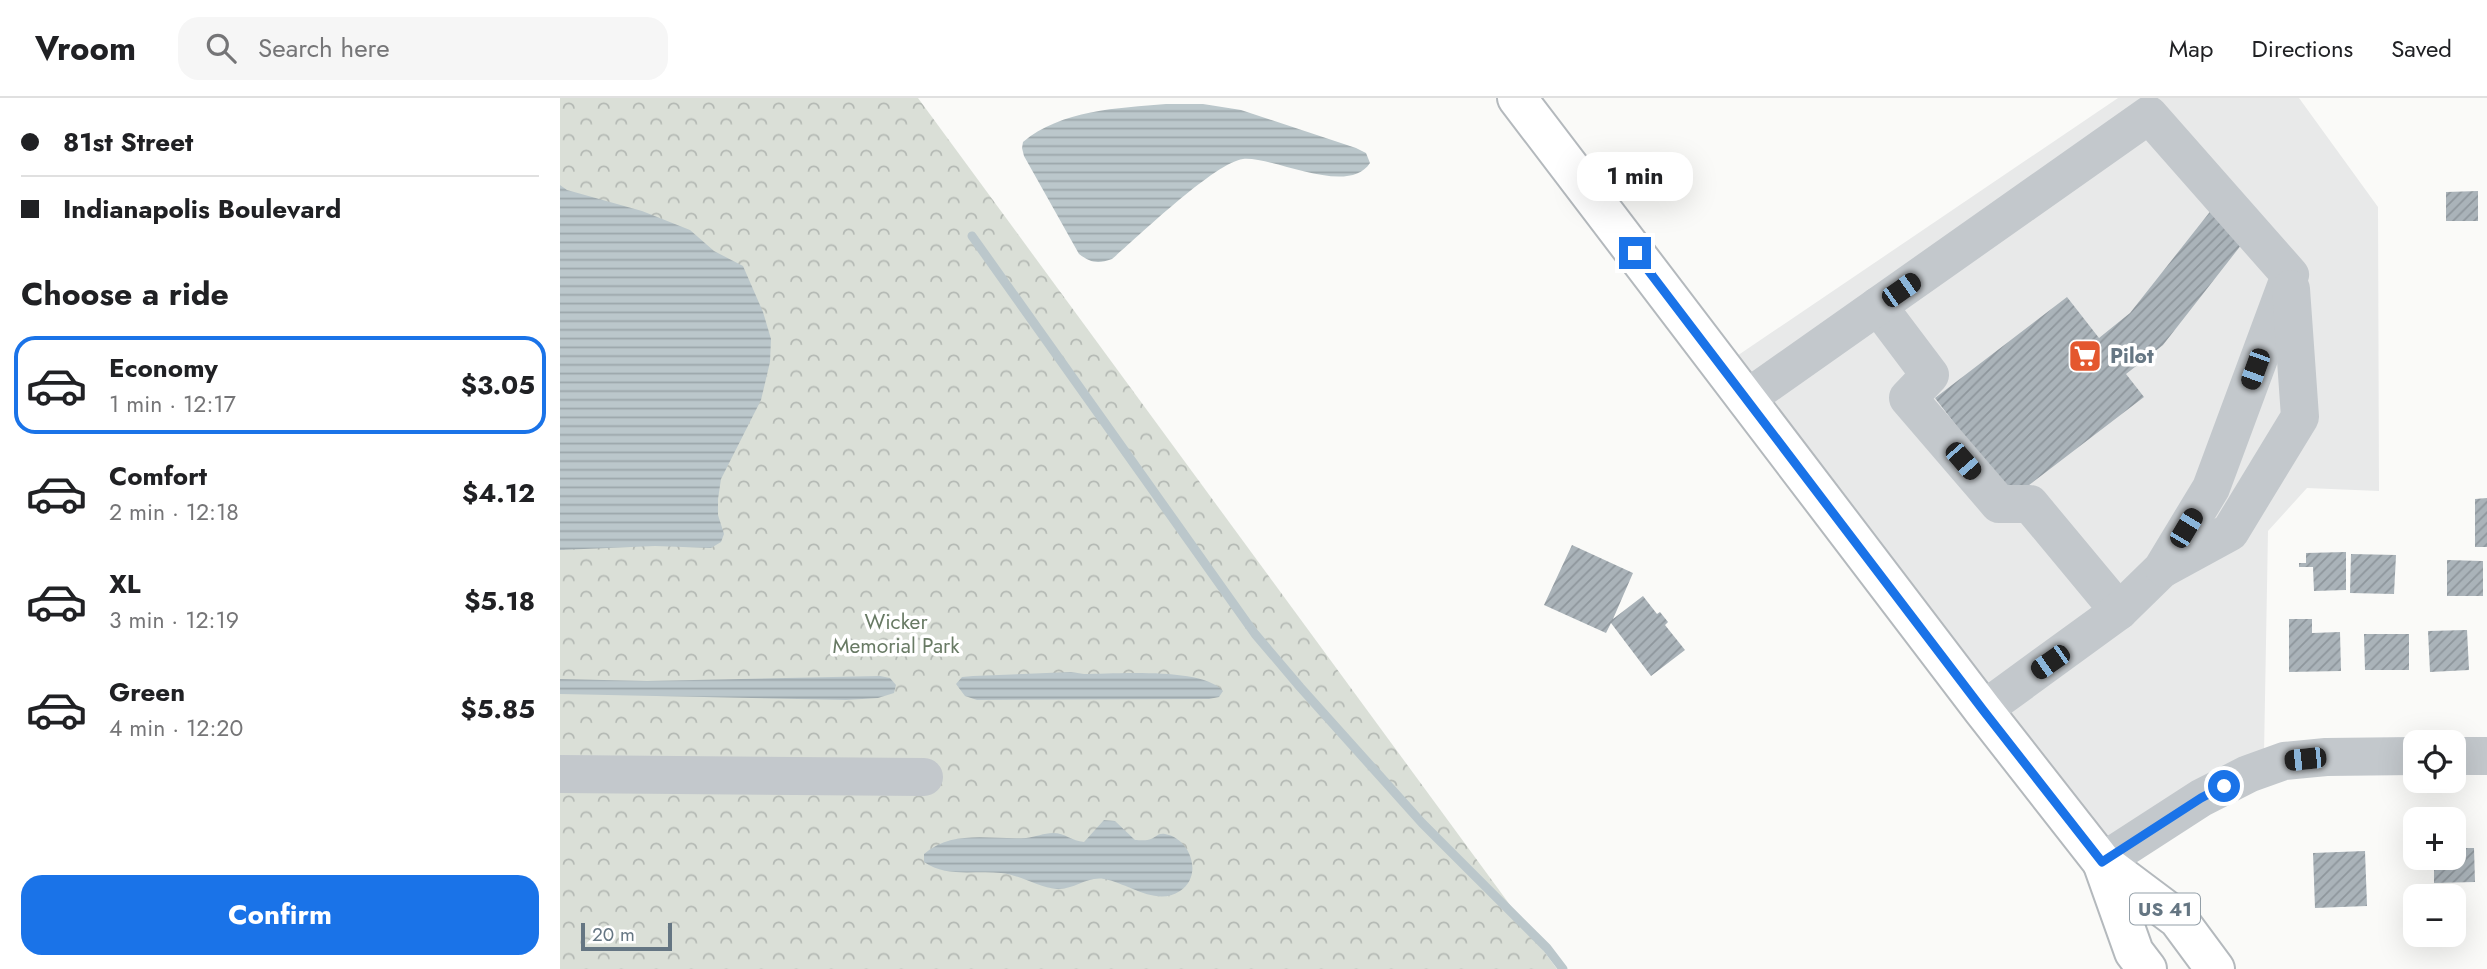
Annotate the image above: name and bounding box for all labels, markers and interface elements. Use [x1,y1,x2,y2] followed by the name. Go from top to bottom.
[178,17,668,80] search box
[35,25,136,72] text: Vroom
[202,29,240,67] icon: search
[258,29,390,67] text: Search here
[2169,31,2214,66] text: Map
[2252,31,2353,66] text: Directions
[2391,31,2452,66] text: Saved
[63,123,193,161] text: 81st Street
[1577,152,1693,200] callout: 1 min
[1606,159,1664,193] text: 1 min
[63,190,341,228] text: Indianapolis Boulevard
[1619,237,1651,269] route end
[1878,269,1925,311] car
[21,271,229,317] text: Choose a ride
[2066,337,2104,375] supermarket icon: Pilot
[2110,341,2154,371] place label: Pilot
[2238,346,2273,392] car
[109,349,218,387] text: Economy
[25,354,88,417] icon: car
[461,366,535,404] text: $3.05
[109,387,236,421] text: 1 min · 12:17
[1942,438,1985,484] car
[109,457,207,495] text: Comfort
[25,462,88,525] icon: car
[462,474,535,512] text: $4.12
[109,495,239,529] text: 2 min · 12:18
[2167,505,2206,551] car
[109,565,141,603] text: XL
[25,570,88,633] icon: car
[464,582,535,620] text: $5.18
[109,603,239,637] text: 3 min · 12:19
[833,607,960,661] park label: Wicker Memorial Park
[2027,641,2074,683] car
[109,673,185,711] text: Green
[25,678,88,741] icon: car
[461,690,535,728] text: $5.85
[109,711,243,745] text: 4 min · 12:20
[2403,730,2466,947] map controls
[2403,730,2466,793] button: locate
[2284,746,2327,772] car
[2208,770,2240,802] route start
[2403,807,2466,870] button: +
[21,875,539,955] button: Confirm
[2403,884,2466,947] button: −
[2130,894,2200,924] road number: US 41
[581,920,672,952] scale bar
[592,921,635,948] text: 20 m

